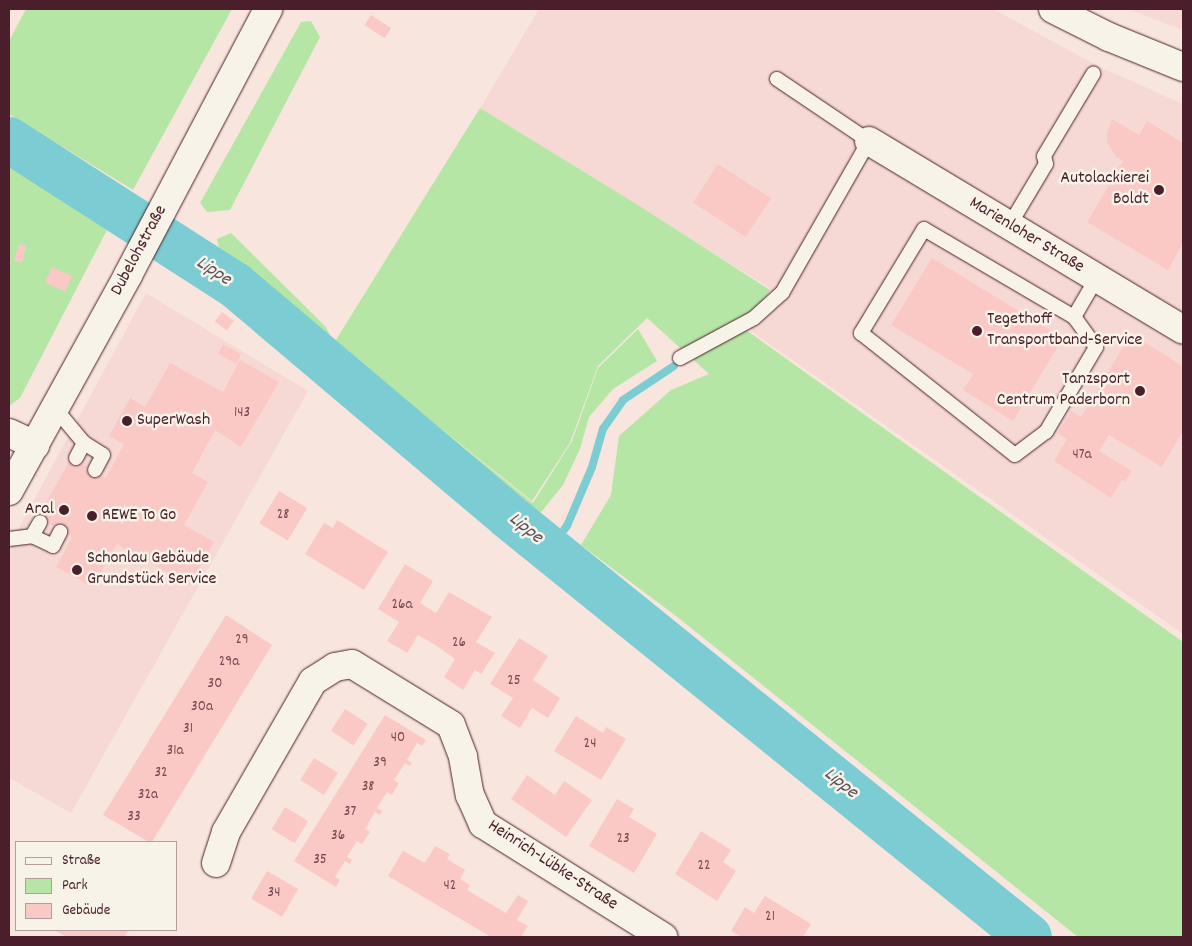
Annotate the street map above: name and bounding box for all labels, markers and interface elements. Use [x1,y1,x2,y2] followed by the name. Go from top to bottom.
[1060,169,1149,212] place label: Autolackierei Boldt
[1153,184,1165,196] marker: Autolackierei Boldt
[964,193,1088,279] street label: Marienloher Straße
[107,202,173,300] street label: Dubelohstraße
[191,252,235,292] water label: Lippe
[987,310,1142,352] place label: Tegethoff Transportband-Service
[971,325,983,337] marker: Tegethoff Transportband-Service
[997,370,1130,412] place label: Tanzsport Centrum Paderborn
[1134,385,1146,397] marker: Tanzsport Centrum Paderborn
[234,405,250,423] house number: 143
[137,410,210,432] place label: SuperWash
[121,415,133,427] marker: SuperWash
[1072,447,1092,465] house number: 47a
[25,499,54,521] place label: Aral
[58,504,70,516] marker: Aral
[102,505,176,527] place label: REWE To Go
[277,507,289,525] house number: 28
[503,508,547,550] water label: Lippe
[86,510,98,522] marker: REWE To Go
[87,549,216,592] place label: Schonlau Gebäude Grundstück Service
[71,564,83,576] marker: Schonlau Gebäude Grundstück Service
[392,597,412,615] house number: 26a
[235,632,249,650] house number: 29
[452,635,466,653] house number: 26
[219,654,239,672] house number: 29a
[507,673,521,691] house number: 25
[208,676,222,694] house number: 30
[191,699,213,717] house number: 30a
[183,721,193,739] house number: 31
[391,730,405,748] house number: 40
[584,736,596,754] house number: 24
[167,743,183,761] house number: 31a
[373,755,387,773] house number: 39
[818,763,862,805] water label: Lippe
[154,765,168,783] house number: 32
[362,779,374,797] house number: 38
[138,787,158,805] house number: 32a
[344,804,356,822] house number: 37
[127,809,141,827] house number: 33
[483,816,621,916] street label: Heinrich-Lübke-Straße
[331,828,345,846] house number: 36
[616,831,630,849] house number: 23
[15,841,178,931] legend
[62,850,100,872] text: Straße
[313,852,327,870] house number: 35
[697,858,711,876] house number: 22
[62,875,88,897] text: Park
[444,878,456,896] house number: 42
[268,885,280,903] house number: 34
[62,900,110,922] text: Gebäude
[765,909,775,927] house number: 21

